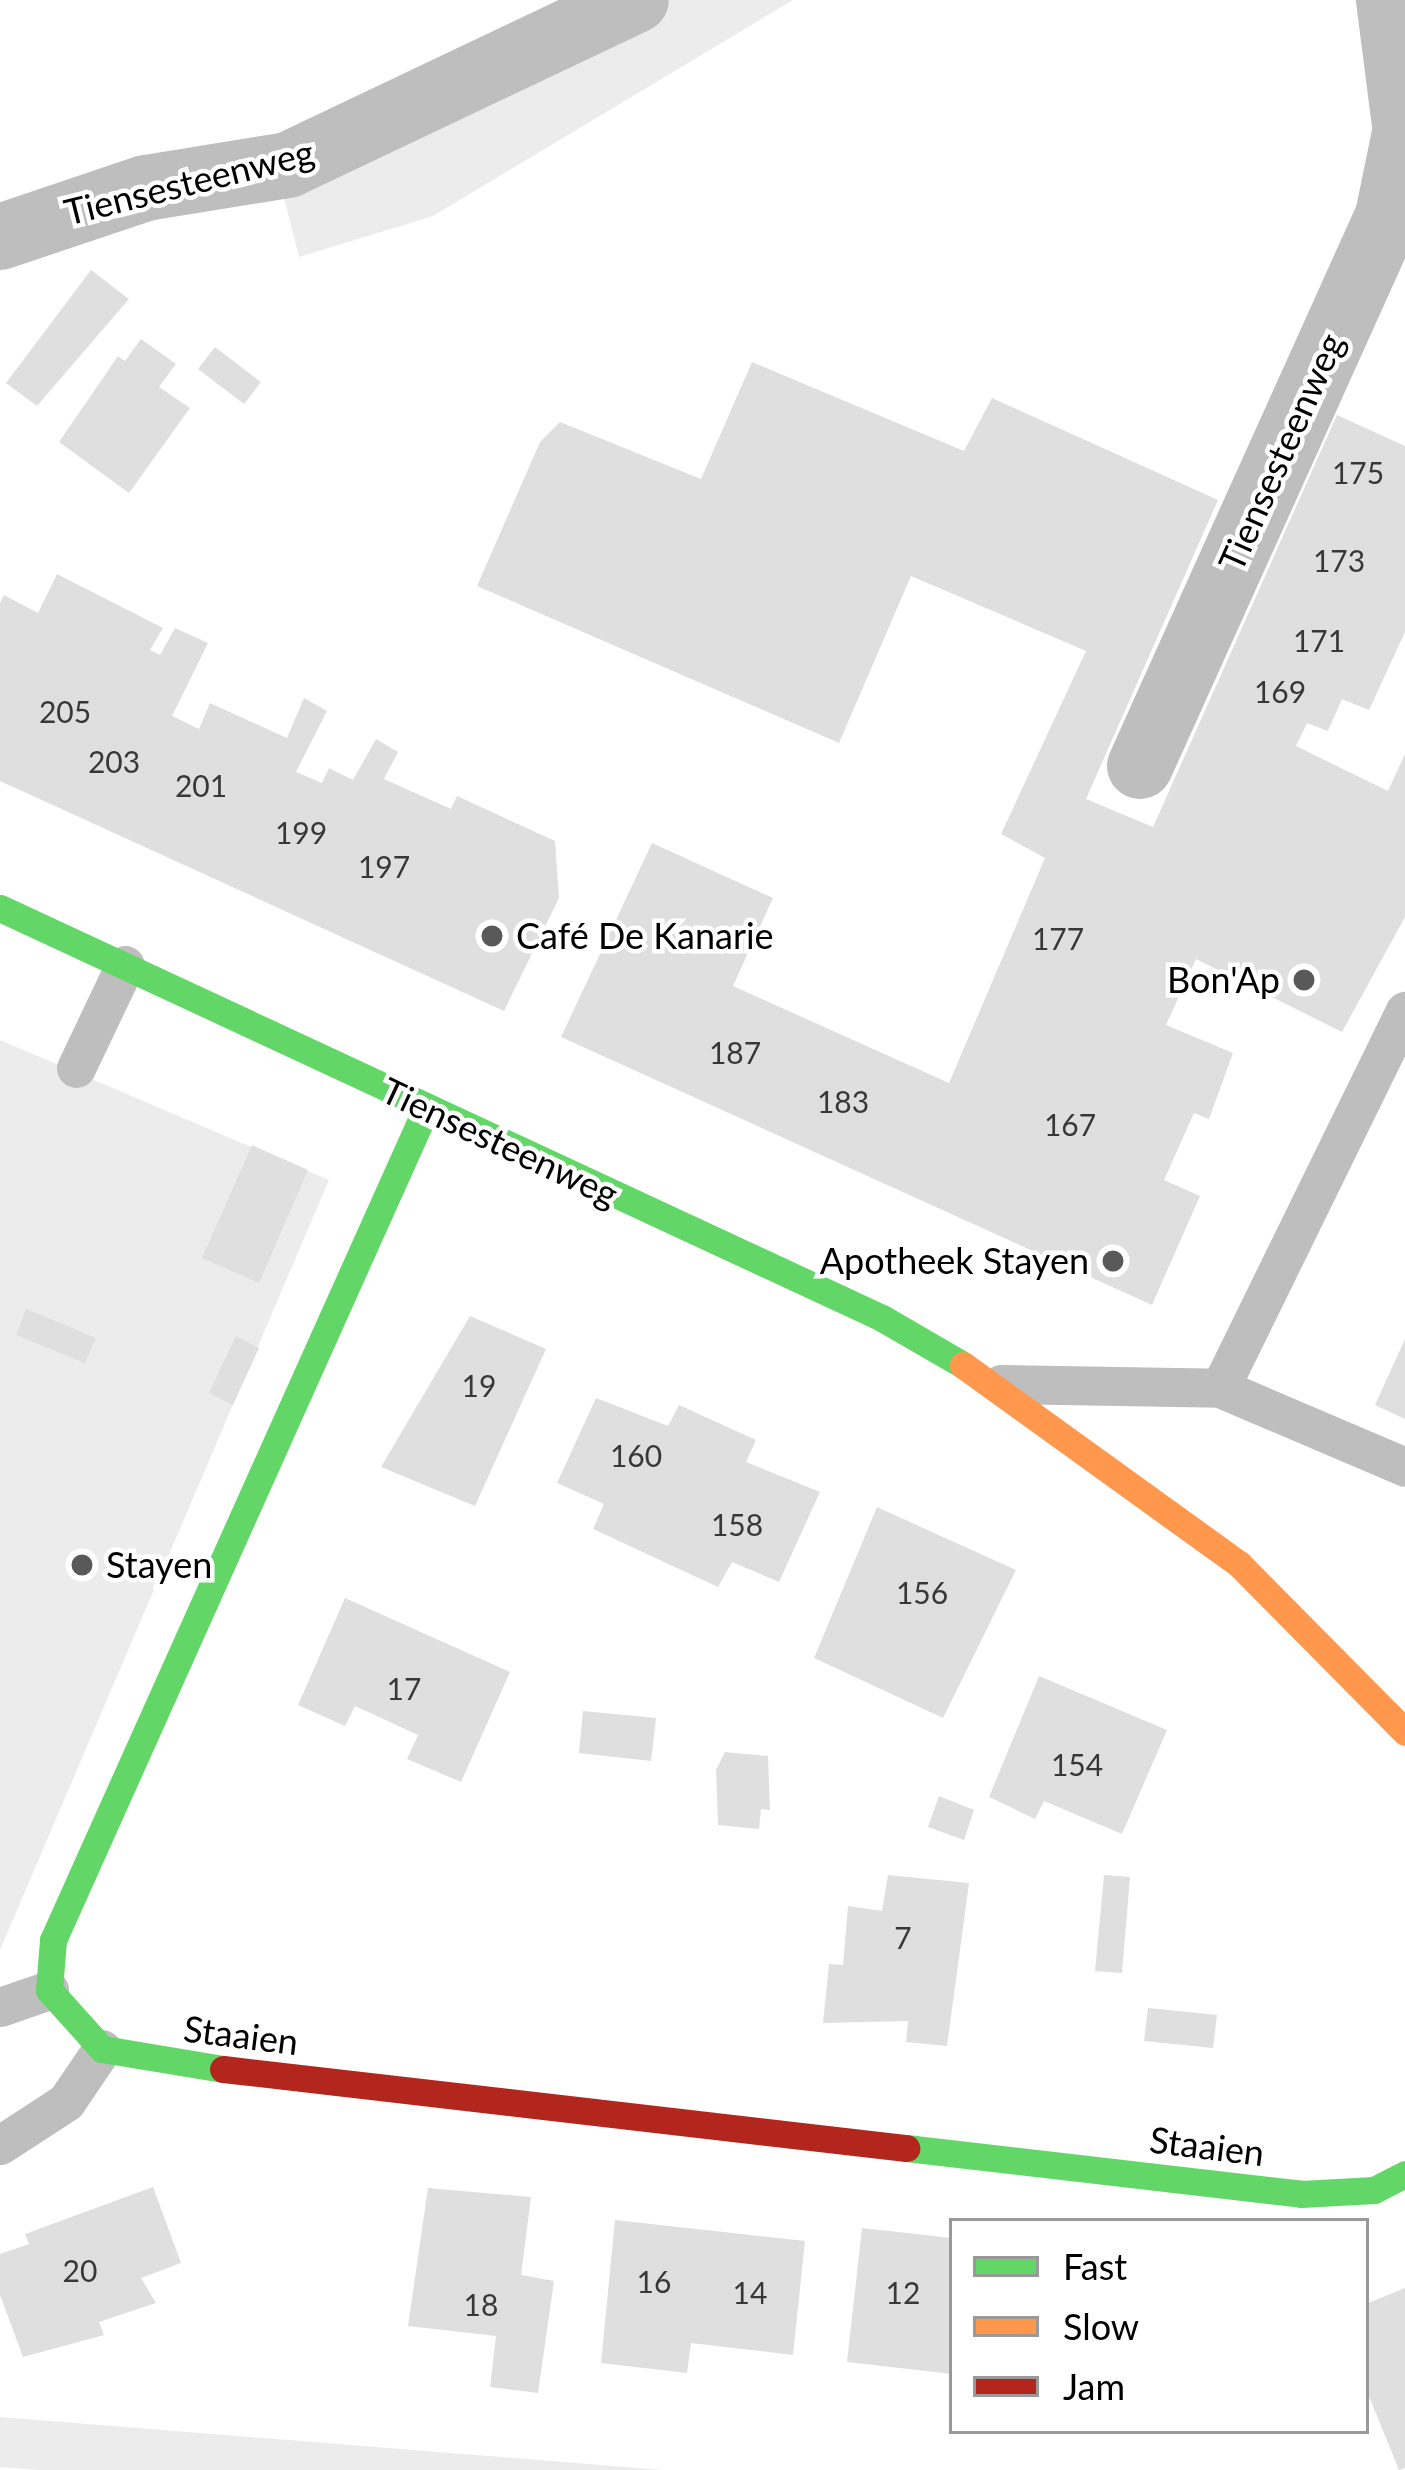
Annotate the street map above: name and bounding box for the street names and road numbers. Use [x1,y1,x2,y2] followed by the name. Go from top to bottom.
[60,130,318,234] street label: Tiensesteenweg
[1209,326,1353,578] street label: Tiensesteenweg
[375,1068,625,1216] street label: Tiensesteenweg
[181,2007,301,2063] street label: Staaien
[1147,2118,1267,2174] street label: Staaien

